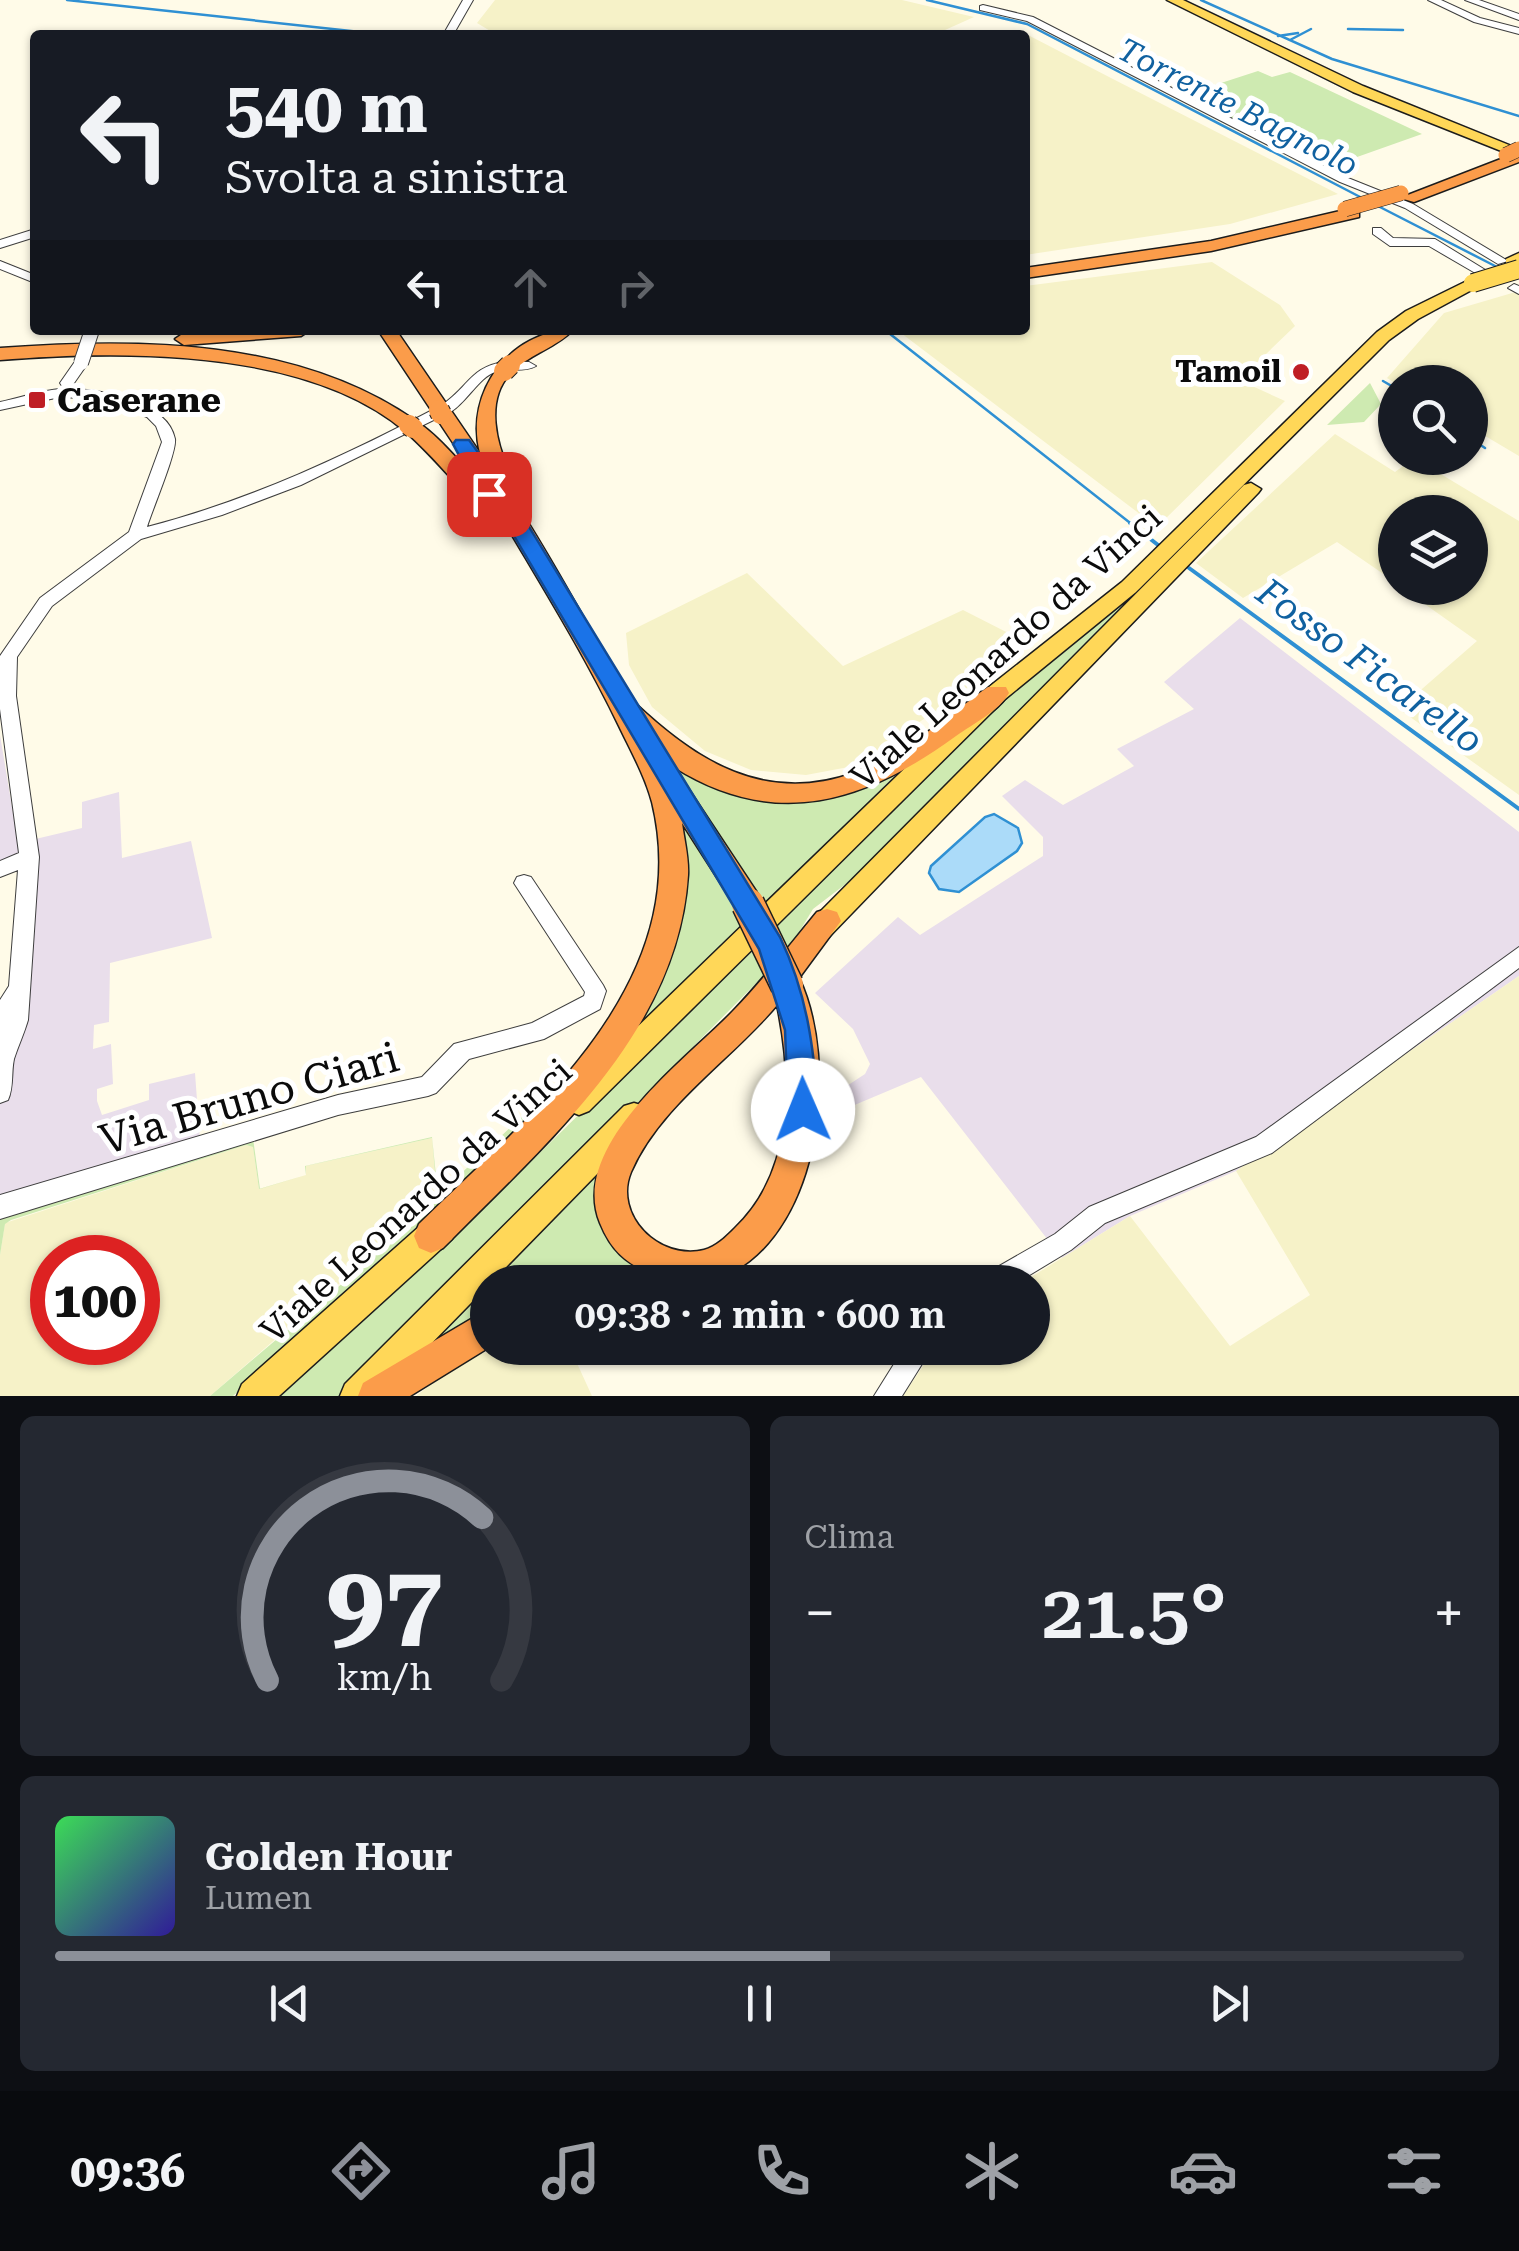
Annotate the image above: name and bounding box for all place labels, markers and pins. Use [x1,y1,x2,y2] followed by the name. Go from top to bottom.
[1175,354,1281,389] place label: Tamoil
[1290,361,1312,383] marker: Tamoil
[57,380,221,421] place label: Caserane
[26,389,48,411] marker: Caserane
[447,452,532,537] pin

